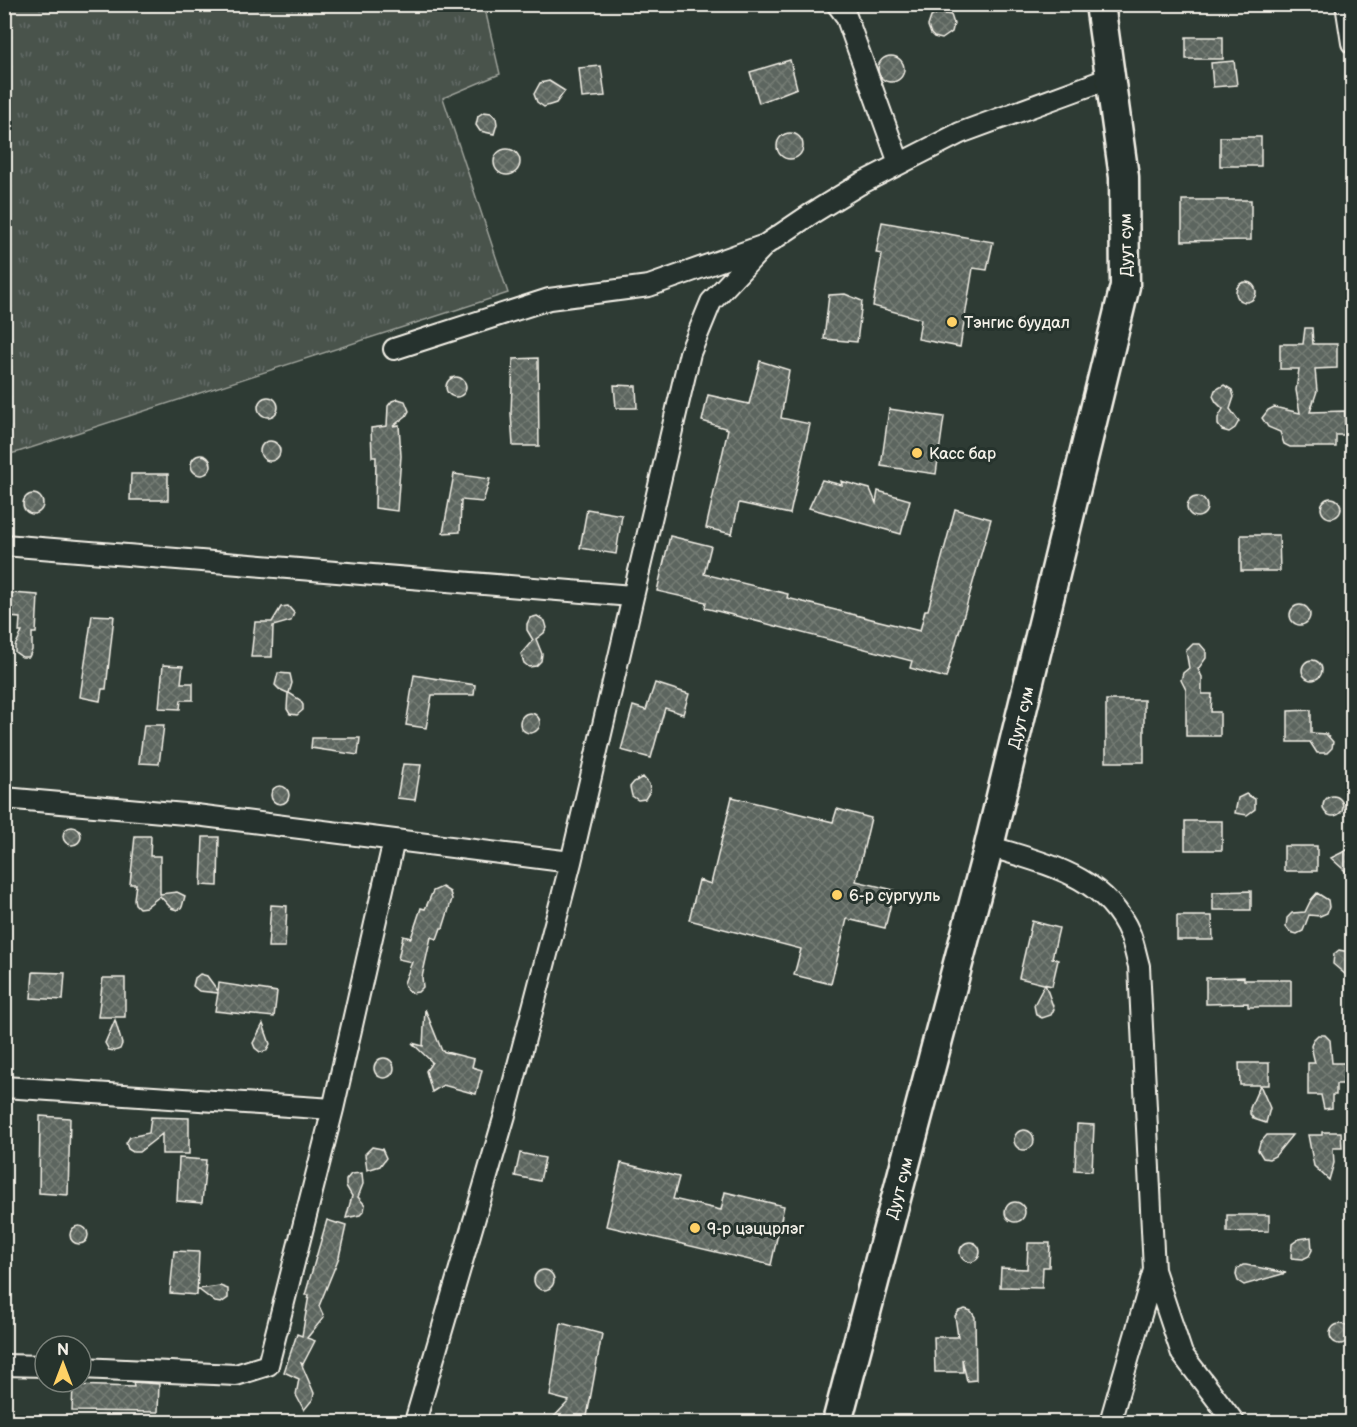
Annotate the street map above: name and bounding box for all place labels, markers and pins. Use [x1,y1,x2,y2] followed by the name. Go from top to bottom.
[964,314,1070,333] place label: Тэнгис буудал
[945,315,959,329] marker: Тэнгис буудал
[929,445,996,464] place label: Касс бар
[910,446,924,460] marker: Касс бар
[849,887,940,906] place label: 6-р сургууль
[830,888,844,902] marker: 6-р сургууль
[707,1220,804,1239] place label: 9-р цэццрлэг
[688,1221,702,1235] marker: 9-р цэццрлэг

